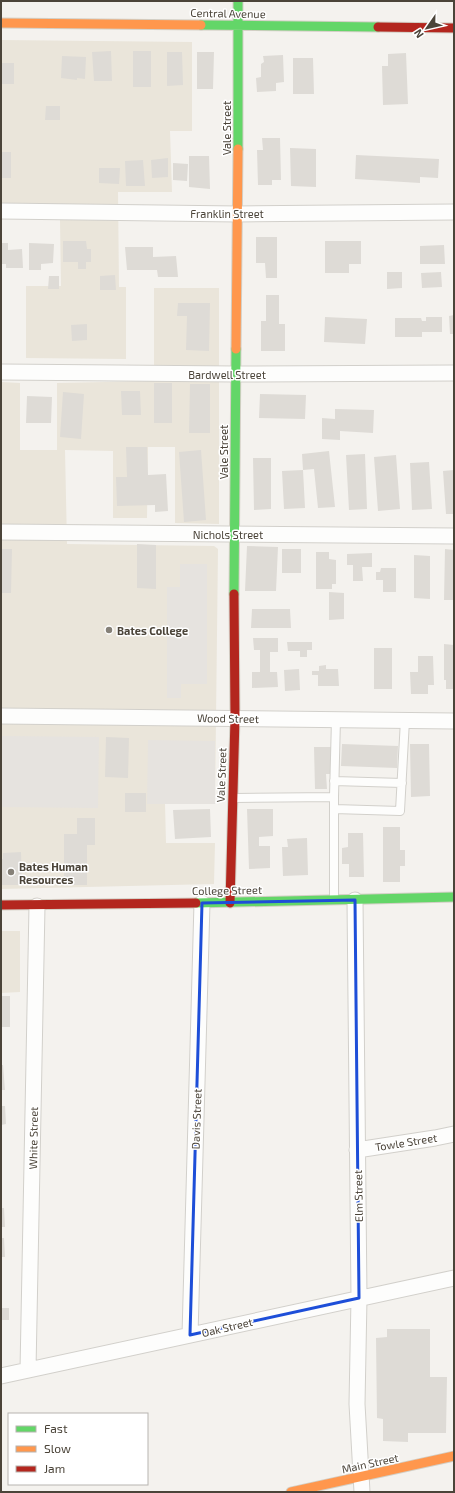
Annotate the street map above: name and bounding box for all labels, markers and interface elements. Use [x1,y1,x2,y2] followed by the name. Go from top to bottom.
[190,6,266,20] street label: Central Avenue
[407,8,447,48] north arrow
[411,27,426,41] text: N
[220,101,233,155] street label: Vale Street
[190,207,264,220] street label: Franklin Street
[188,368,266,381] street label: Bardwell Street
[217,425,230,479] street label: Vale Street
[193,528,263,541] street label: Nichols Street
[117,624,188,637] place label: Bates College
[104,625,114,635] marker: Bates College
[197,711,259,725] street label: Wood Street
[214,747,228,803] street label: Vale Street
[19,860,88,886] place label: Bates Human Resources
[6,867,16,877] marker: Bates Human Resources
[192,883,262,897] street label: College Street
[188,1089,204,1149] street label: Davis Street
[26,1107,40,1169] street label: White Street
[374,1131,438,1153] street label: Towle Street
[351,1170,365,1222] street label: Elm Street
[200,1315,254,1339] street label: Oak Street
[8,1413,148,1485] legend
[44,1421,68,1435] text: Fast
[44,1441,71,1455] text: Slow
[340,1451,400,1475] street label: Main Street
[44,1461,65,1475] text: Jam

